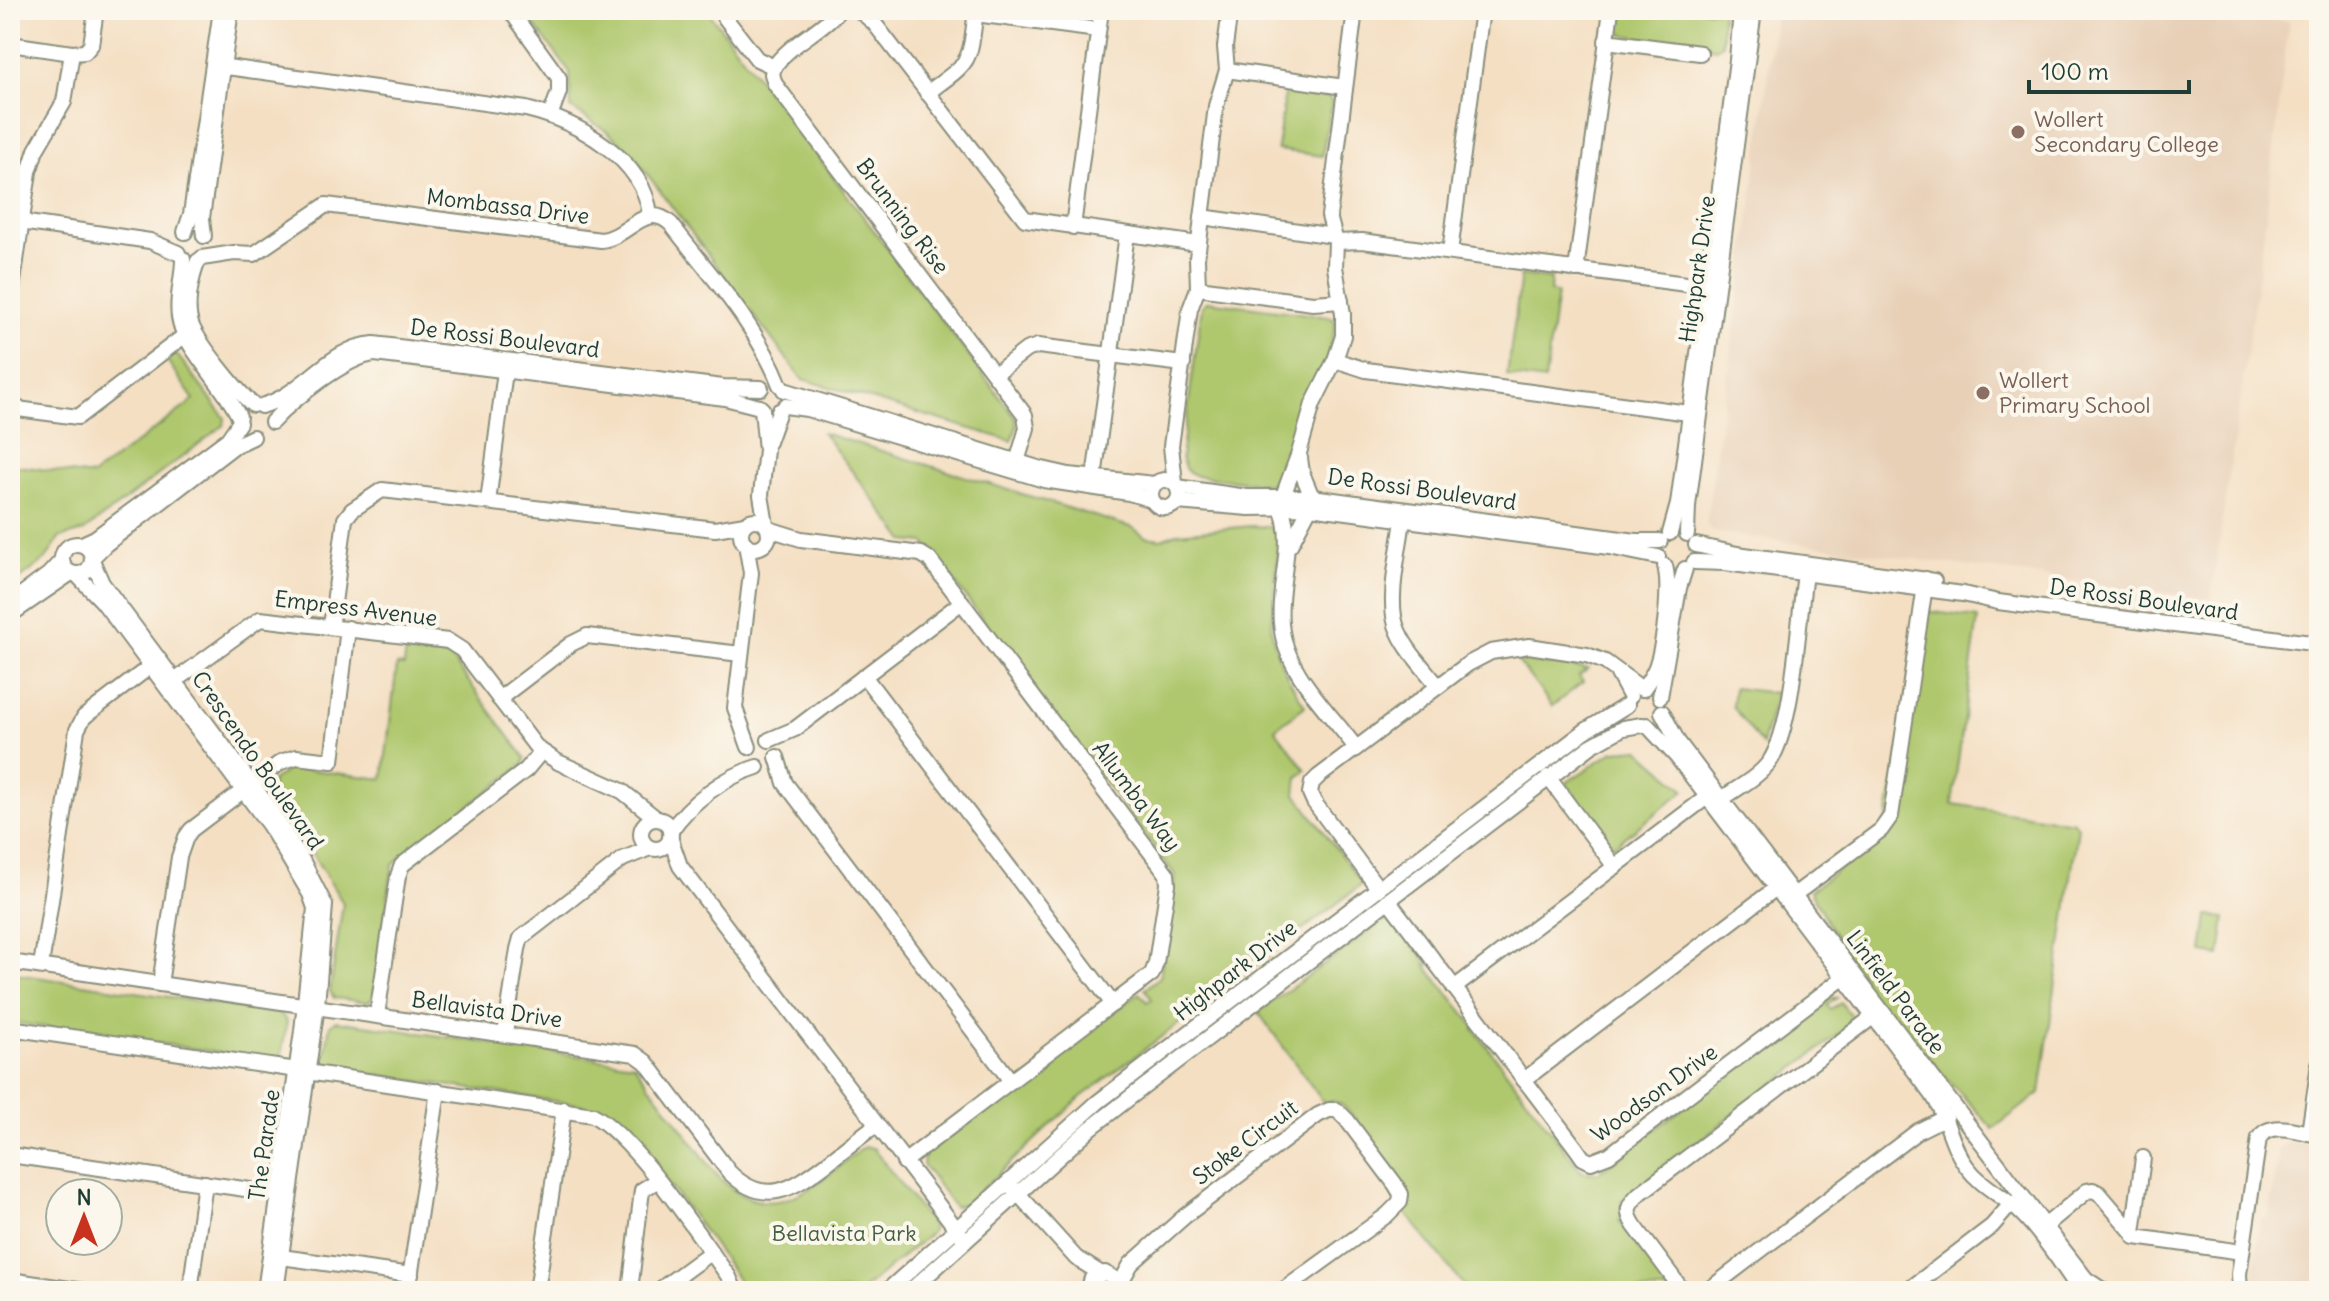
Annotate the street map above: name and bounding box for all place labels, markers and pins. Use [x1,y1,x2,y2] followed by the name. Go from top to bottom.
[2034,105,2219,158] place label: Wollert Secondary College
[2009,123,2027,141] marker: Wollert Secondary College
[1999,366,2150,419] place label: Wollert Primary School
[1974,384,1992,402] marker: Wollert Primary School

